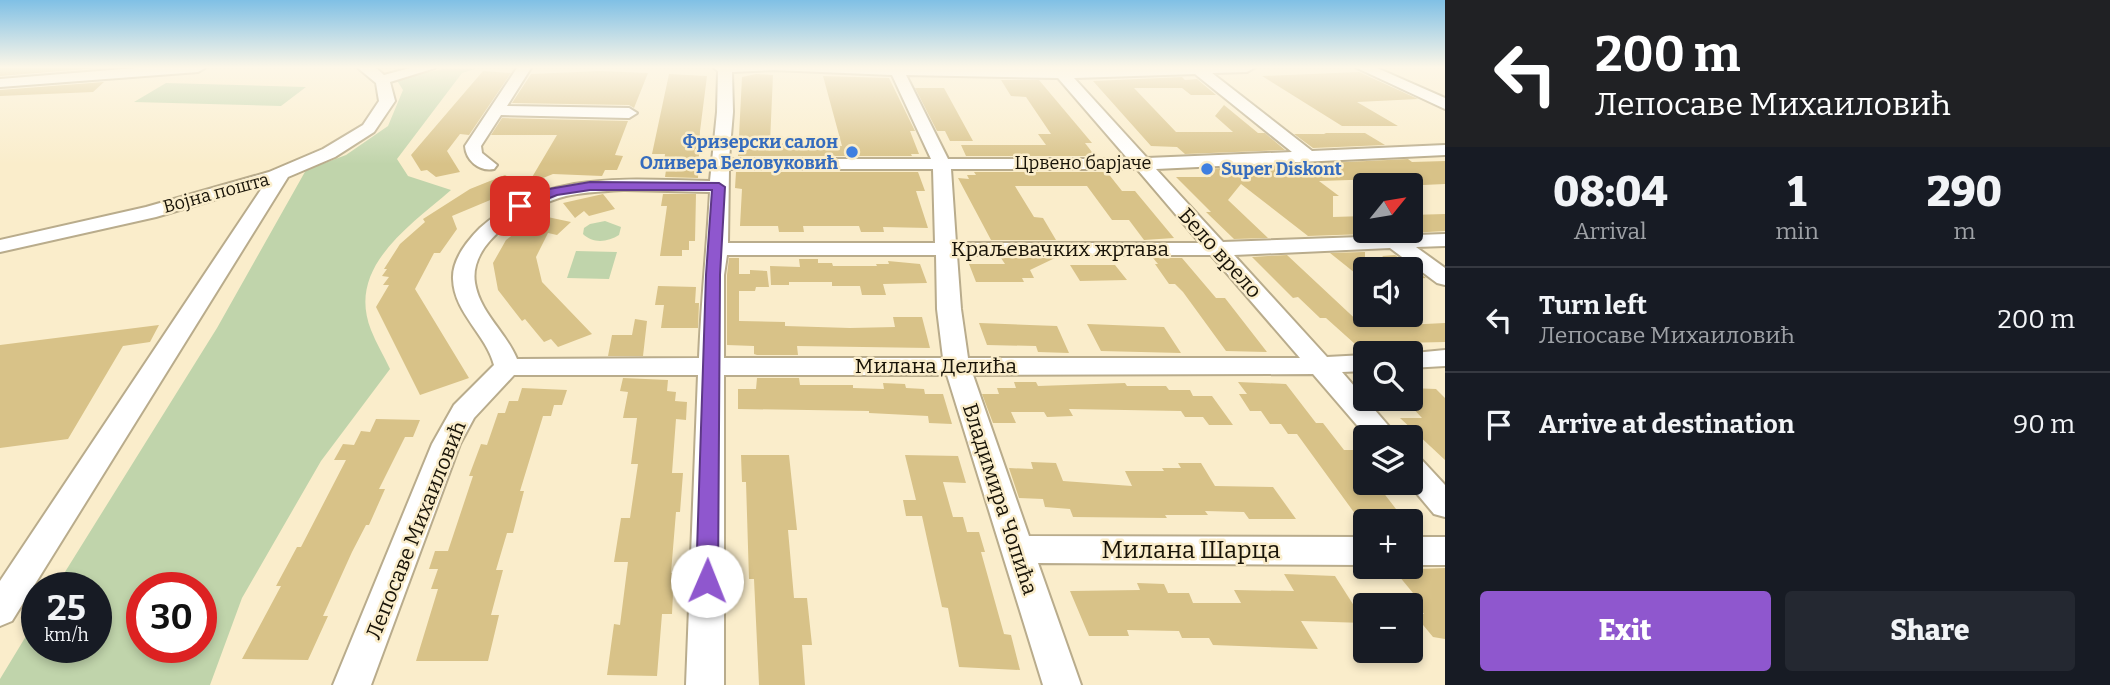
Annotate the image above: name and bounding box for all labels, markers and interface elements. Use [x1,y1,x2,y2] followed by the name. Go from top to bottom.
[1595,25,1740,84] text: 200 m
[1480,28,1571,119] icon: left
[1595,85,1951,123] text: Лепосаве Михаиловић
[640,131,839,174] place label: Фризерски салон Оливера Беловуковић
[844,144,860,160] marker: Фризерски салон Оливера Беловуковић
[1015,152,1151,174] street label: Црвено барјаче
[1221,158,1342,180] place label: Super Diskont
[1199,161,1215,177] marker: Super Diskont
[1553,167,1667,217] text: 08:04
[1788,167,1806,217] text: 1
[1927,167,2002,217] text: 290
[161,168,272,218] street label: Војна пошта
[1353,173,1423,243] north arrow
[1353,173,1423,663] map controls
[490,176,550,236] pin
[501,187,539,225] icon: arrive
[1173,202,1267,304] street label: Бело врело
[1574,217,1647,245] text: Arrival
[1775,217,1819,245] text: min
[1953,217,1975,245] text: m
[951,236,1170,262] street label: Краљевачких жртава
[1353,257,1423,327] button: sound
[1539,290,1647,321] text: Turn left
[1480,301,1518,339] icon: left
[1998,304,2075,335] text: 200 m
[1539,321,1795,349] text: Лепосаве Михаиловић
[1353,341,1423,411] button: search
[855,353,1018,379] street label: Милана Делића
[957,400,1043,599] street label: Владимира Чопића
[1480,406,1518,444] icon: arrive
[1539,409,1794,440] text: Arrive at destination
[2013,409,2075,440] text: 90 m
[360,417,472,643] street label: Лепосаве Михаиловић
[1353,425,1423,495] button: layers
[1353,509,1423,579] button: +
[1101,536,1281,564] street label: Милана Шарца
[670,544,744,618] position arrow
[126,572,217,663] speed limit sign: 30
[47,587,86,629] text: 25
[1480,591,1771,671] button: Exit
[1785,591,2075,671] button: Share
[1353,593,1423,663] button: −
[44,624,89,646] text: km/h

